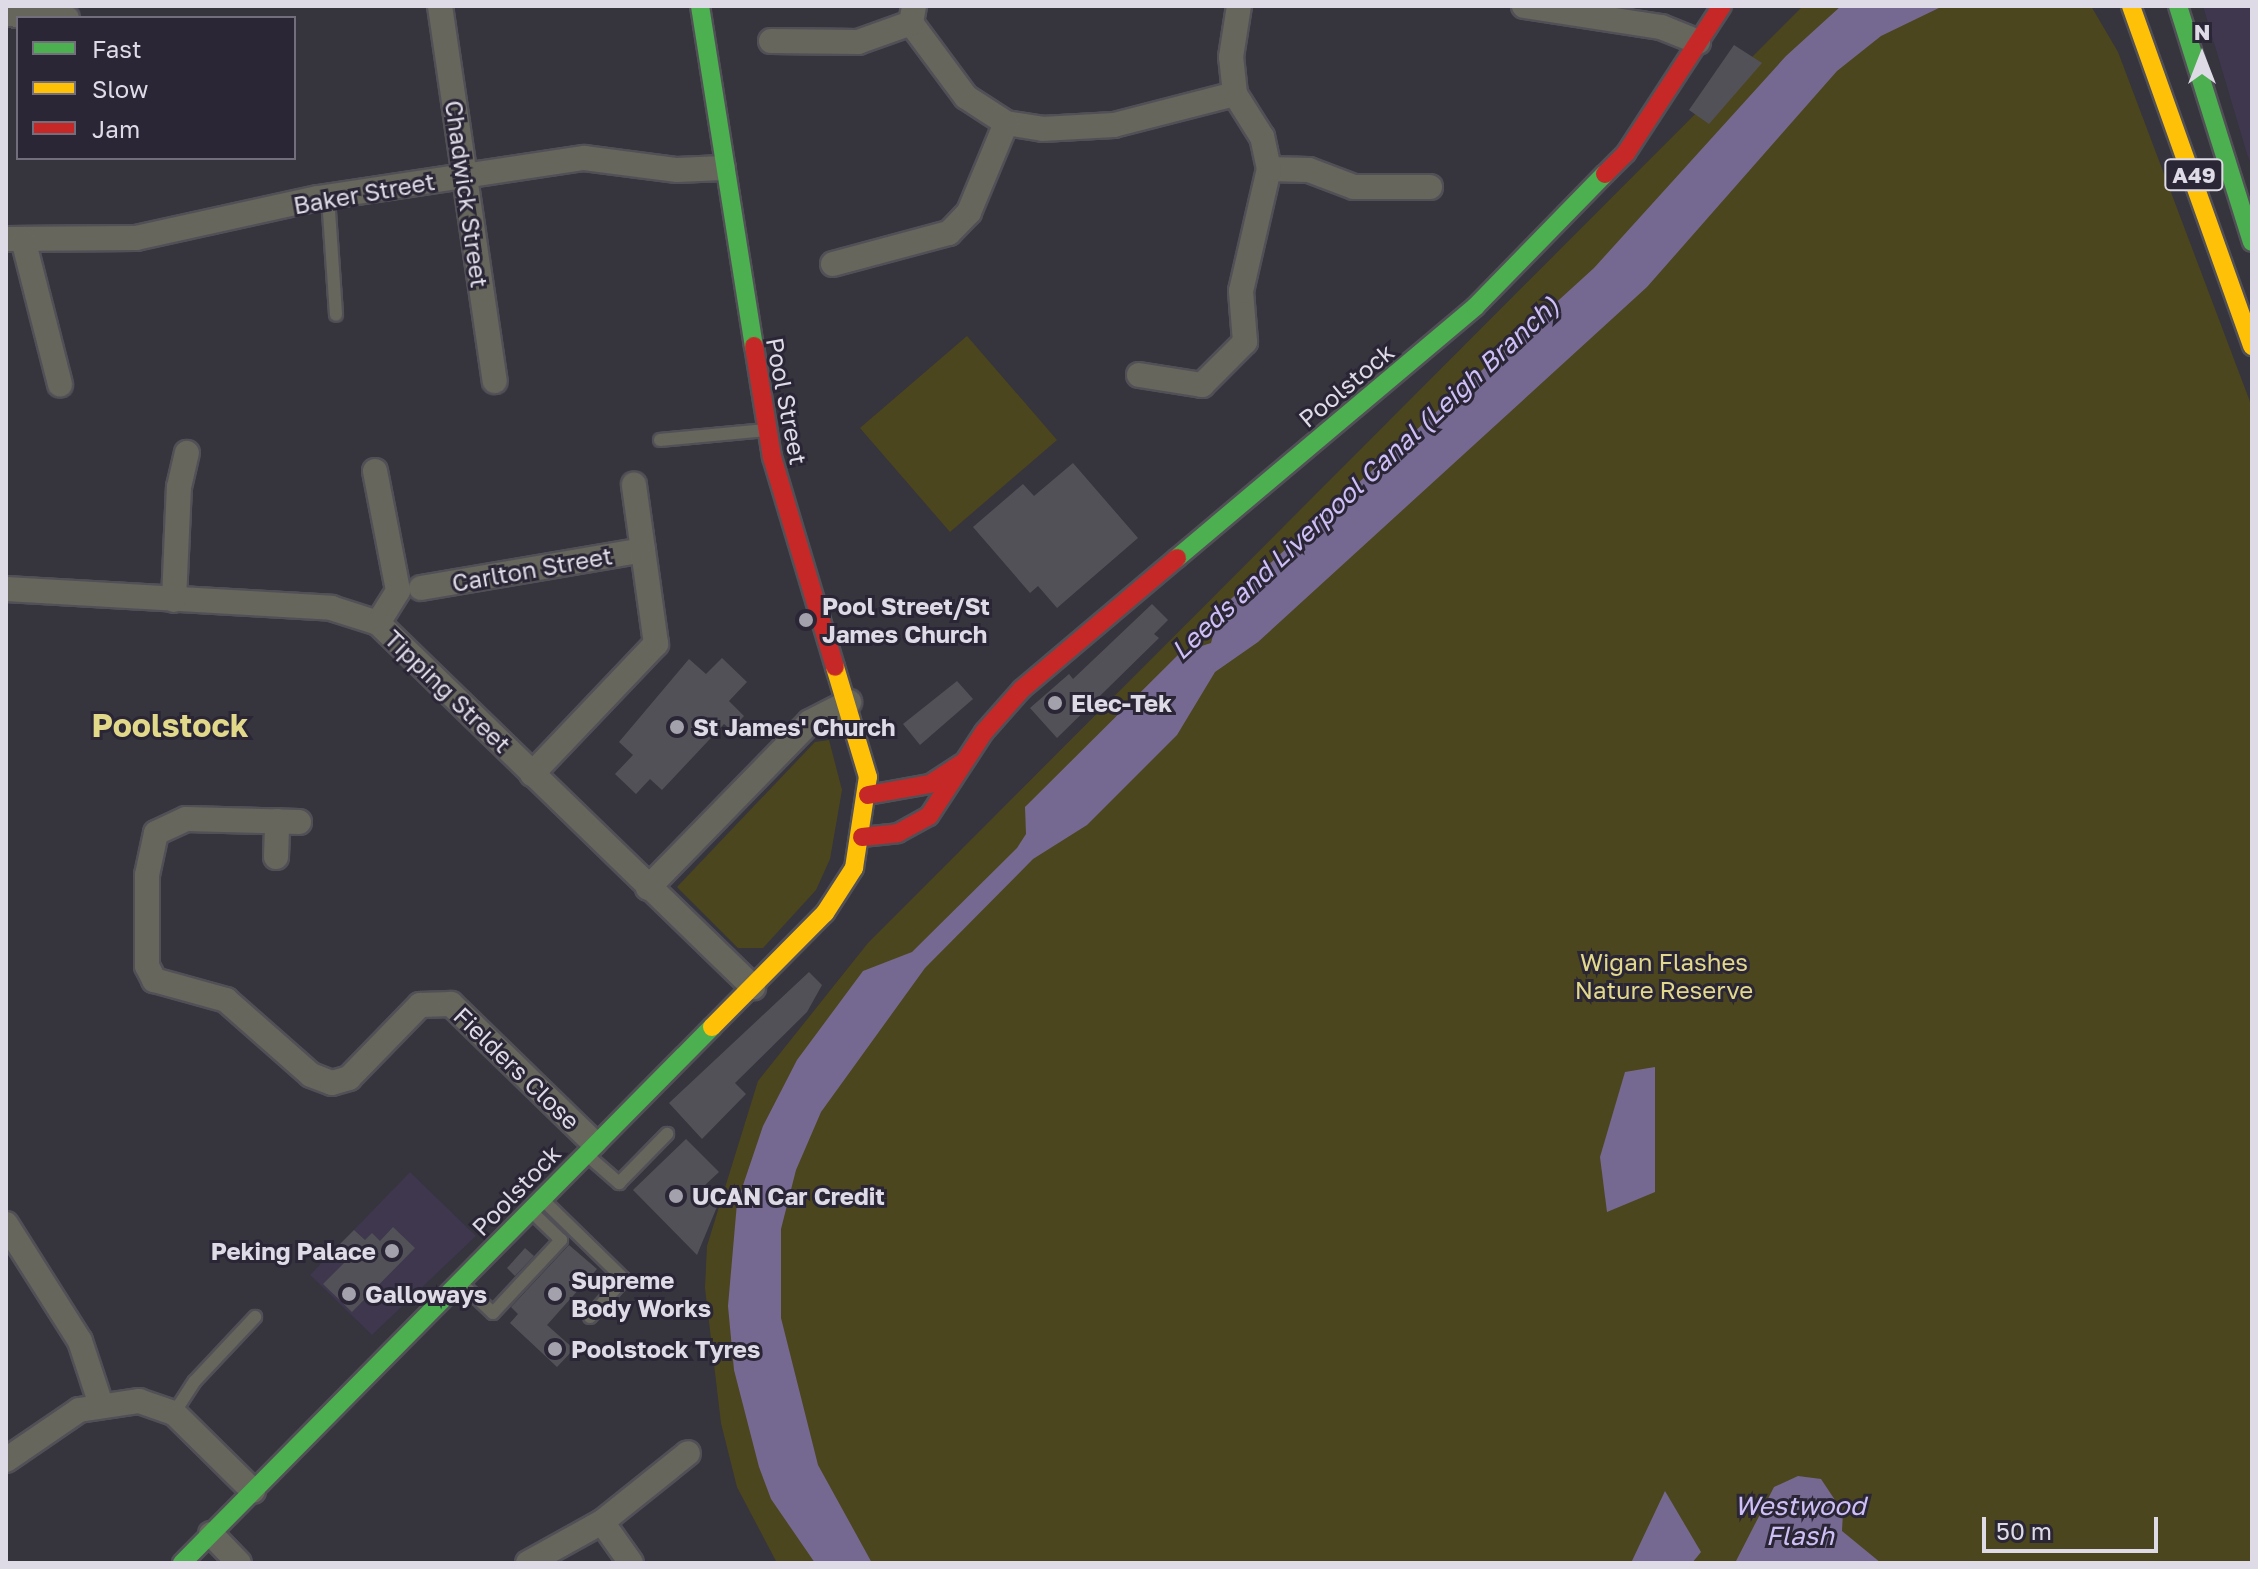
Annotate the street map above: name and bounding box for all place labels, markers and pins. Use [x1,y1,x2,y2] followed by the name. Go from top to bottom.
[822,592,990,648] place label: Pool Street/St James Church
[797,611,815,629] marker: Pool Street/St James Church
[1071,689,1172,717] place label: Elec-Tek
[1046,694,1064,712] marker: Elec-Tek
[693,713,896,741] place label: St James' Church
[668,718,686,736] marker: St James' Church
[692,1182,885,1210] place label: UCAN Car Credit
[667,1187,685,1205] marker: UCAN Car Credit
[211,1237,376,1265] place label: Peking Palace
[383,1242,401,1260] marker: Peking Palace
[571,1266,711,1322] place label: Supreme Body Works
[365,1280,487,1308] place label: Galloways
[340,1285,358,1303] marker: Galloways
[546,1285,564,1303] marker: Supreme Body Works
[571,1335,760,1363] place label: Poolstock Tyres
[546,1340,564,1358] marker: Poolstock Tyres

